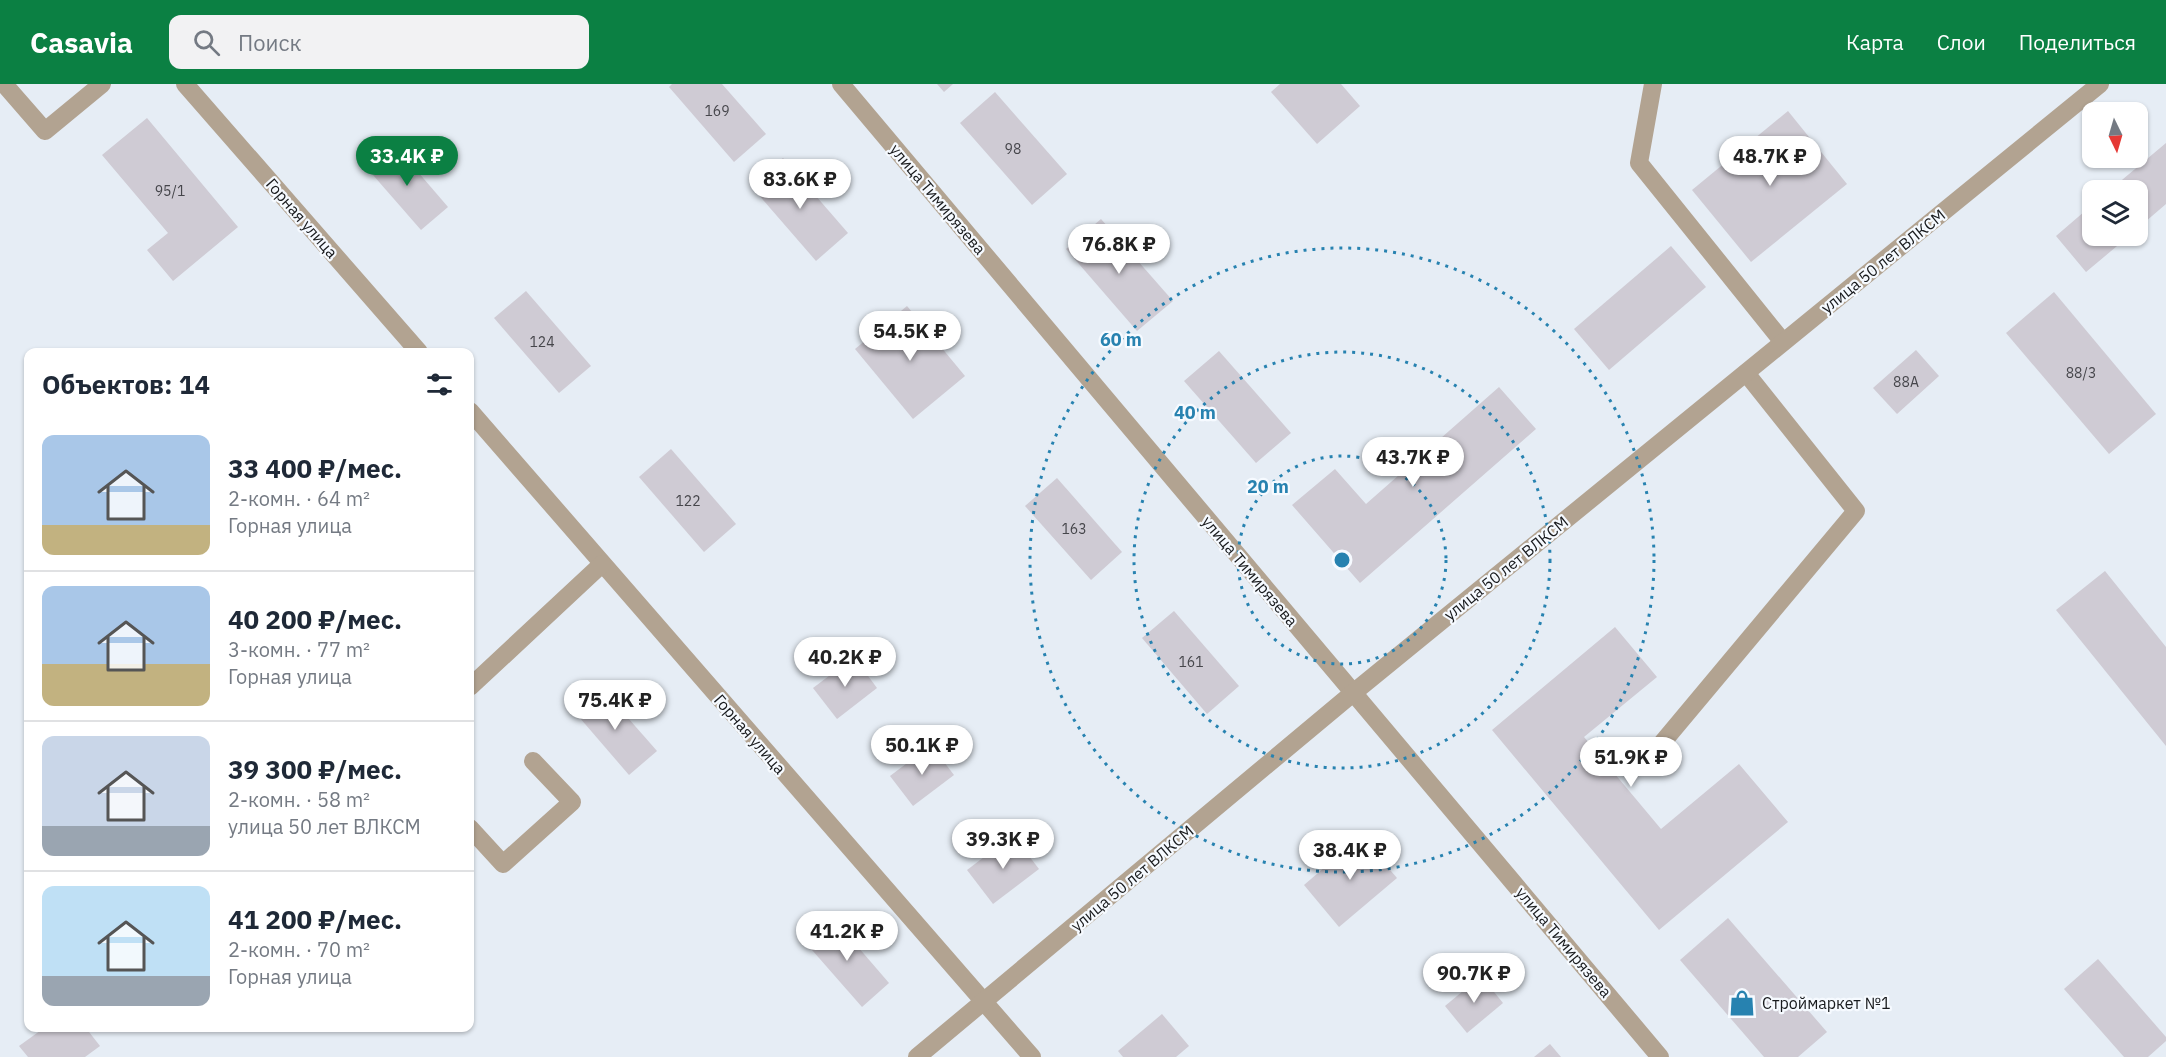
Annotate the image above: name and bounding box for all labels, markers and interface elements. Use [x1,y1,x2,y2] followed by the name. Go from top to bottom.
[169,15,589,69] search box
[30,24,133,61] text: Casavia
[190,26,223,59] icon: search
[238,28,302,57] text: Поиск
[1846,28,1904,56] text: Карта
[1937,28,1986,56] text: Слои
[2019,28,2136,56] text: Поделиться
[704,102,730,120] house number: 169
[2082,102,2148,168] north arrow
[2082,102,2148,246] map controls
[352,136,462,187] pin: 33.4K ₽
[1715,136,1825,187] pin: 48.7K ₽
[886,140,990,259] street label: улица Тимирязева
[1005,140,1021,158] house number: 98
[370,142,444,169] text: 33.4K ₽
[1733,142,1807,169] text: 48.7K ₽
[745,159,855,210] pin: 83.6K ₽
[763,165,837,192] text: 83.6K ₽
[262,174,342,262] street label: Горная улица
[2082,180,2148,246] button: layers
[155,182,185,200] house number: 95/1
[1817,205,1949,317] street label: улица 50 лет ВЛКСМ
[1064,224,1174,275] pin: 76.8K ₽
[1082,230,1156,257] text: 76.8K ₽
[855,311,965,362] pin: 54.5K ₽
[873,317,947,344] text: 54.5K ₽
[1100,328,1142,351] text: 60 m
[529,333,555,351] house number: 124
[2066,364,2096,382] house number: 88/3
[42,367,210,401] text: Объектов: 14
[423,368,456,401] icon: filters
[1893,373,1919,391] house number: 88А
[1174,401,1216,424] text: 40 m
[1358,437,1468,488] pin: 43.7K ₽
[1376,443,1450,470] text: 43.7K ₽
[228,451,402,485] text: 33 400 ₽/мес.
[90,459,162,531] icon: home
[1247,475,1289,498] text: 20 m
[228,485,370,512] text: 2-комн. · 64 m²
[675,492,701,510] house number: 122
[228,512,352,539] text: Горная улица
[1198,512,1302,631] street label: улица Тимирязева
[1440,512,1572,624] street label: улица 50 лет ВЛКСМ
[1061,520,1087,538] house number: 163
[1332,550,1352,570] centre of rings
[228,602,402,636] text: 40 200 ₽/мес.
[90,610,162,682] icon: home
[228,636,370,663] text: 3-комн. · 77 m²
[790,637,900,688] pin: 40.2K ₽
[808,643,882,670] text: 40.2K ₽
[1178,653,1204,671] house number: 161
[228,663,352,690] text: Горная улица
[560,680,670,731] pin: 75.4K ₽
[578,686,652,713] text: 75.4K ₽
[710,690,790,778] street label: Горная улица
[867,725,977,776] pin: 50.1K ₽
[885,731,959,758] text: 50.1K ₽
[1576,737,1686,788] pin: 51.9K ₽
[1594,743,1668,770] text: 51.9K ₽
[228,752,402,786] text: 39 300 ₽/мес.
[90,760,162,832] icon: home
[228,786,370,813] text: 2-комн. · 58 m²
[228,813,421,840] text: улица 50 лет ВЛКСМ
[948,819,1058,870] pin: 39.3K ₽
[1066,821,1198,935] street label: улица 50 лет ВЛКСМ
[966,825,1040,852] text: 39.3K ₽
[1295,830,1405,881] pin: 38.4K ₽
[1313,836,1387,863] text: 38.4K ₽
[1512,883,1616,1002] street label: улица Тимирязева
[228,902,402,936] text: 41 200 ₽/мес.
[90,910,162,982] icon: home
[792,911,902,962] pin: 41.2K ₽
[810,917,884,944] text: 41.2K ₽
[228,936,370,963] text: 2-комн. · 70 m²
[1419,953,1529,1004] pin: 90.7K ₽
[1437,959,1511,986] text: 90.7K ₽
[228,963,352,990] text: Горная улица
[1727,988,1757,1018] shop icon: Строймаркет №1
[1762,993,1891,1013] place label: Строймаркет №1

